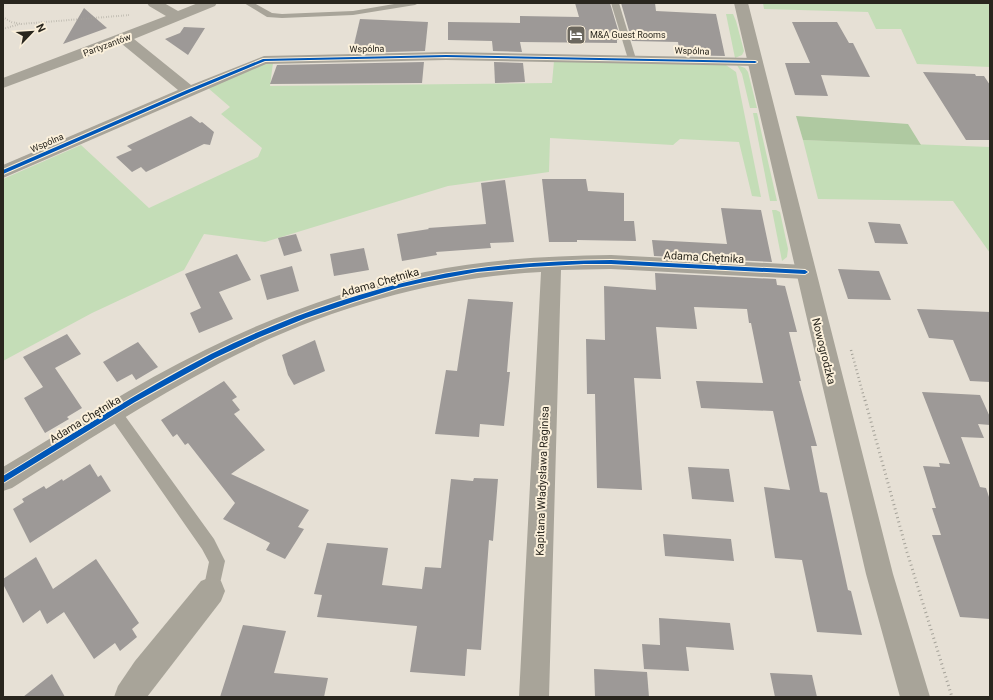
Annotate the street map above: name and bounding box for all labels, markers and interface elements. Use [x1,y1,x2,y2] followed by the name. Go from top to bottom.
[12,12,52,52] north arrow
[33,22,48,34] text: N
[565,24,587,46] hotel icon: M&A Guest Rooms
[590,30,666,40] place label: M&A Guest Rooms
[82,32,132,58] street label: Partyzantów
[349,44,385,54] street label: Wspólna
[674,45,710,57] street label: Wspólna
[29,131,65,155] street label: Wspólna
[663,249,745,266] street label: Adama Chętnika
[340,265,421,300] street label: Adama Chętnika
[809,317,838,386] street label: Nowogrodzka
[47,393,123,446] street label: Adama Chętnika
[533,406,552,556] street label: Kapitana Władysława Raginisa

